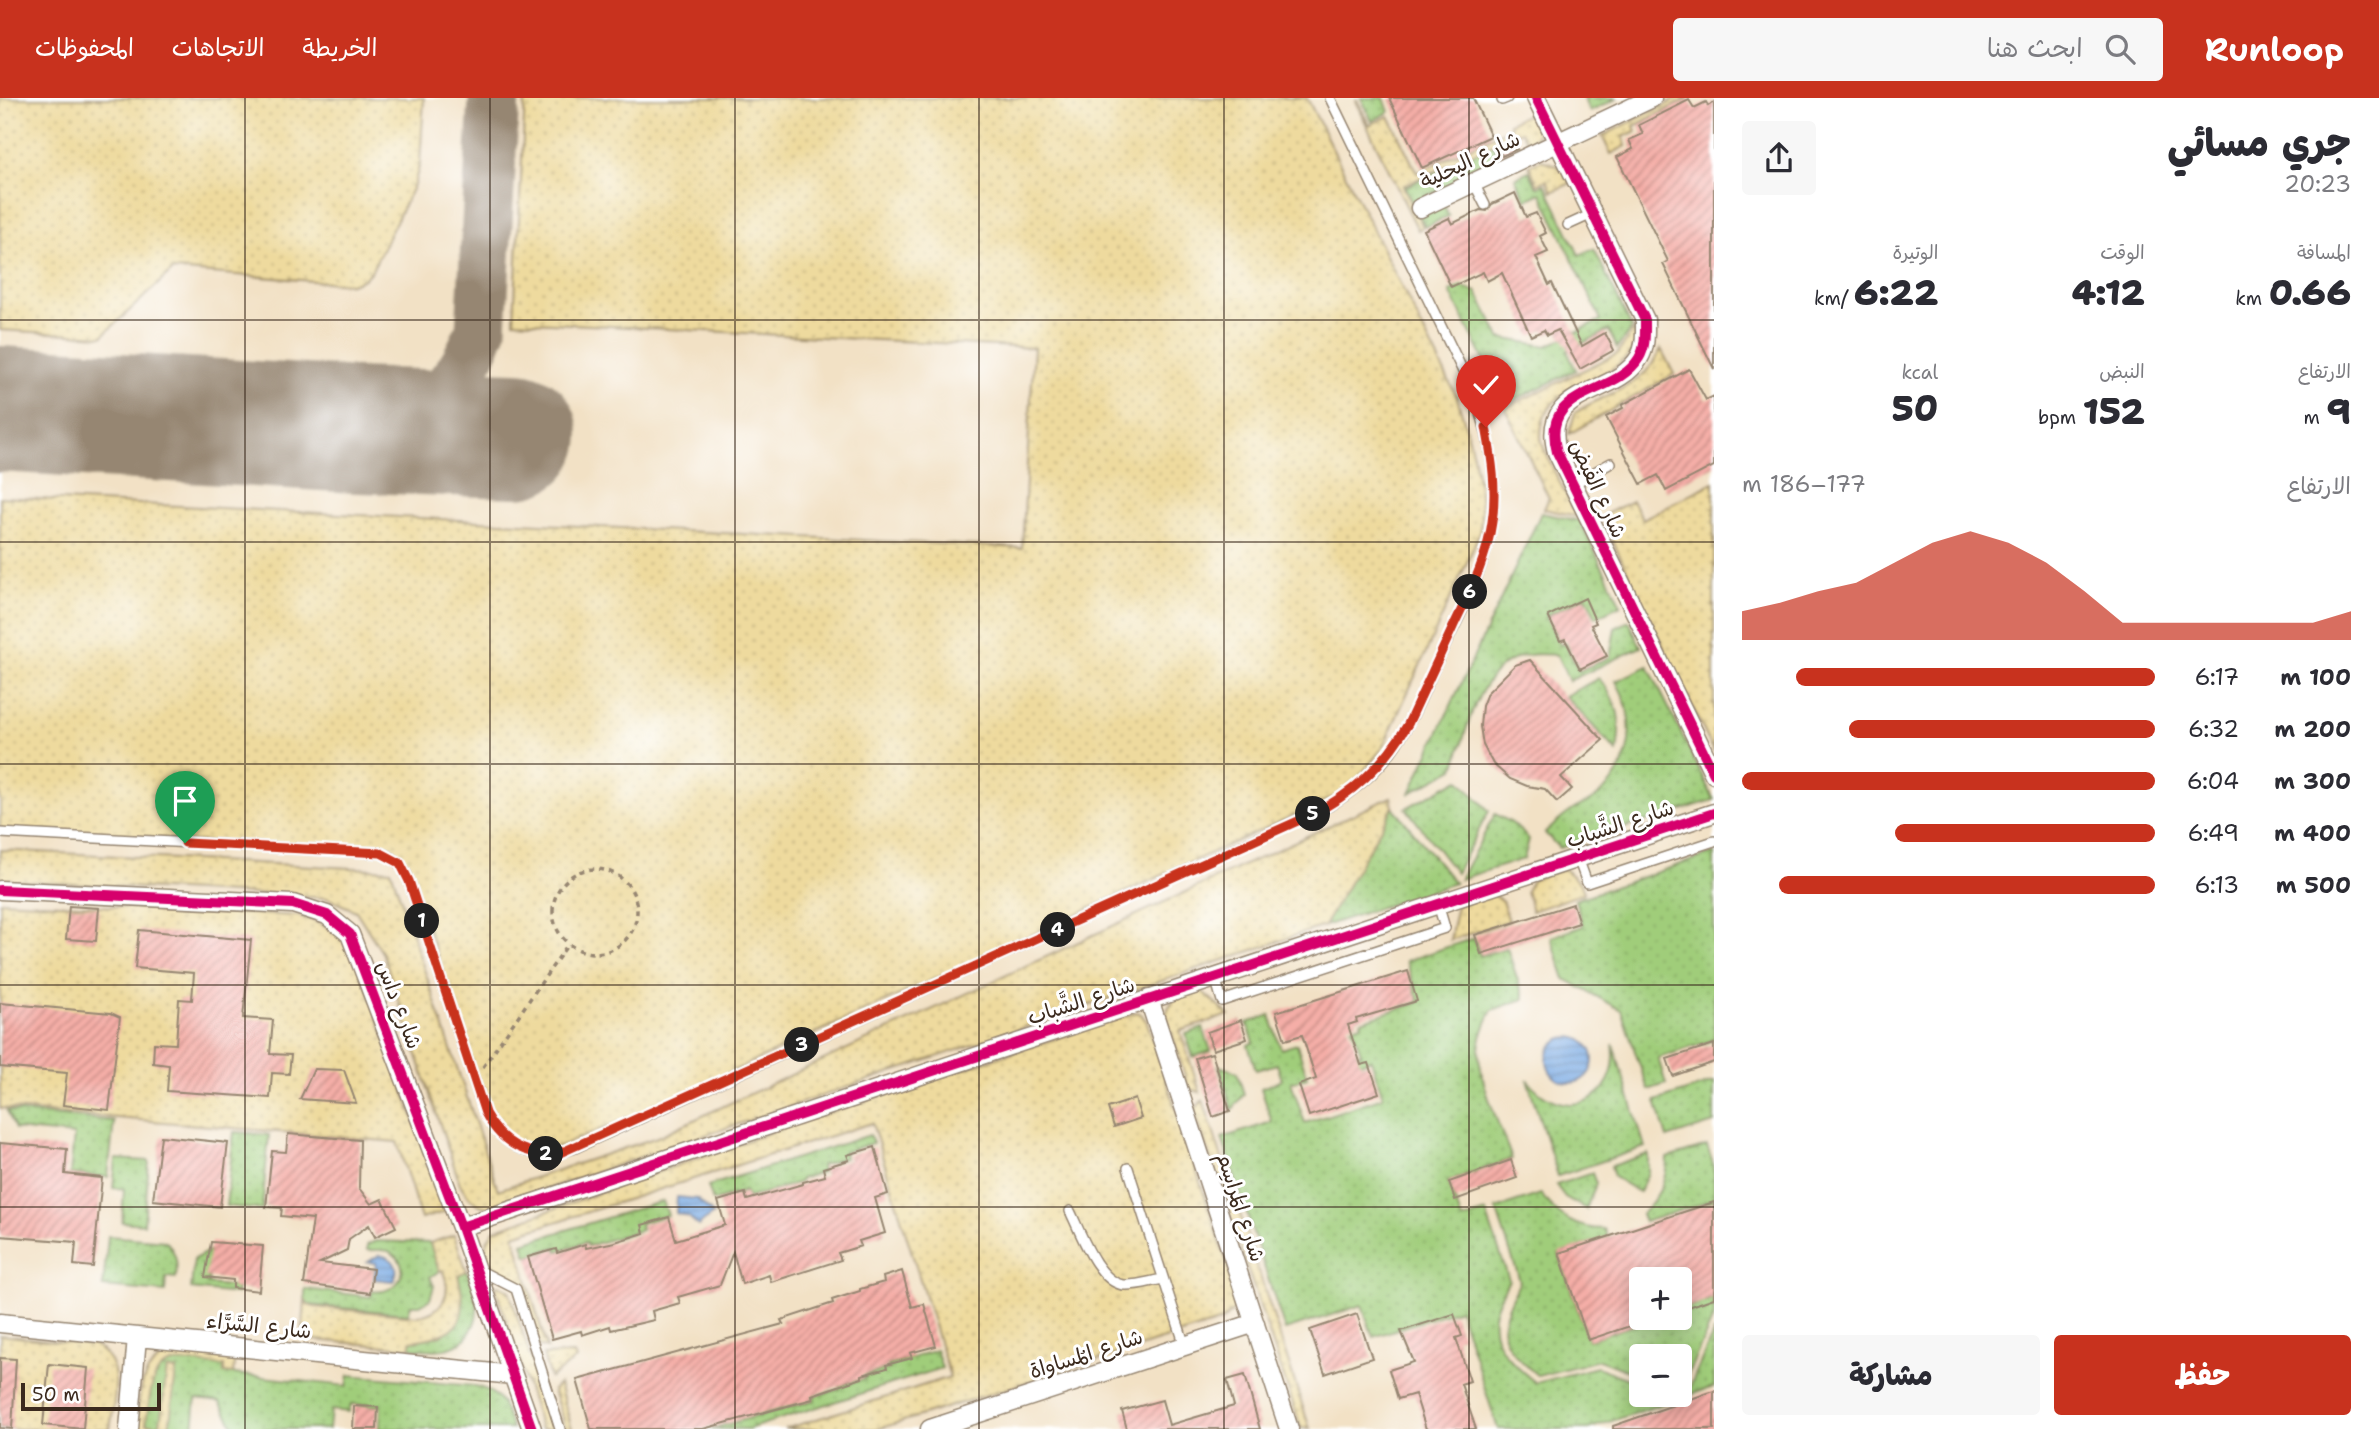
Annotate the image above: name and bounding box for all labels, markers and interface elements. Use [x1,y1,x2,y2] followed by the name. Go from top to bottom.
[1673,18,2163,81] search box
[2205,27,2344,72] text: Runloop
[1987,30,2083,65] text: ابحث هنا
[2101,30,2139,68] icon: search
[35,32,134,64] text: المحفوظات
[172,32,265,64] text: الاتجاهات
[303,32,377,64] text: الخريطة
[2167,117,2351,168] text: جري مسائي
[1742,121,1816,195] button: share
[1415,125,1525,196] street label: شارع اليحلية
[2284,169,2351,199] text: 20:23
[1892,240,1938,265] text: الوتيرة
[2100,240,2145,265] text: الوقت
[2297,240,2351,265] text: المسافة
[1854,269,1938,316] text: 6:22
[2072,269,2145,316] text: 4:12
[2269,269,2351,316] text: 0.66
[1814,286,1854,311] text: /km
[2235,286,2269,311] text: km
[1456,355,1516,427] pin
[2099,359,2145,384] text: النبض
[2298,359,2351,384] text: الارتفاع
[1901,360,1938,385] text: kcal
[1467,366,1505,404] icon: check
[1892,385,1938,432] text: 50
[2083,388,2145,435] text: 152
[2326,388,2351,435] text: 9
[2038,405,2083,430] text: bpm
[2304,405,2326,430] text: m
[1562,435,1633,543] street label: شارع الفَيض
[1742,469,1866,499] text: 177–186 m
[2287,471,2351,501] text: الارتفاع
[1452,574,1488,610] pin: 6
[1463,579,1476,604] text: 6
[2195,662,2239,692] text: 6:17
[2280,662,2351,692] text: 100 m
[2188,714,2239,744] text: 6:32
[2274,714,2351,744] text: 200 m
[2187,766,2239,796] text: 6:04
[2274,766,2351,796] text: 300 m
[155,771,215,843] pin
[166,782,204,820] icon: arrive
[1562,791,1678,855] street label: شارع الشَّباب
[1296,796,1330,832] pin: 5
[1307,801,1318,826] text: 5
[2188,818,2239,848] text: 6:49
[2274,818,2351,848] text: 400 m
[2194,870,2239,900] text: 6:13
[2276,870,2351,900] text: 500 m
[404,904,440,938] pin: 1
[417,908,426,933] text: 1
[1040,912,1076,948] pin: 4
[1051,917,1064,942] text: 4
[369,957,429,1053] street label: شارع داس
[1023,968,1139,1032] street label: شارع الشَّباب
[784,1028,820,1062] pin: 3
[795,1032,808,1057] text: 3
[528,1136,564,1172] pin: 2
[539,1141,552,1166] text: 2
[1208,1149,1272,1266] street label: شارع المَراسِم
[1629,1267,1692,1407] map controls
[1629,1267,1692,1330] button: +
[205,1307,313,1346] street label: شارع السَّرَّاء
[1026,1322,1147,1386] street label: شارع المُساواة
[1742,1335,2040,1415] button: مشاركة
[2054,1335,2351,1415] button: حفظ
[1629,1344,1692,1407] button: −
[21,1380,161,1412] scale bar
[32,1382,80,1407] text: 50 m

